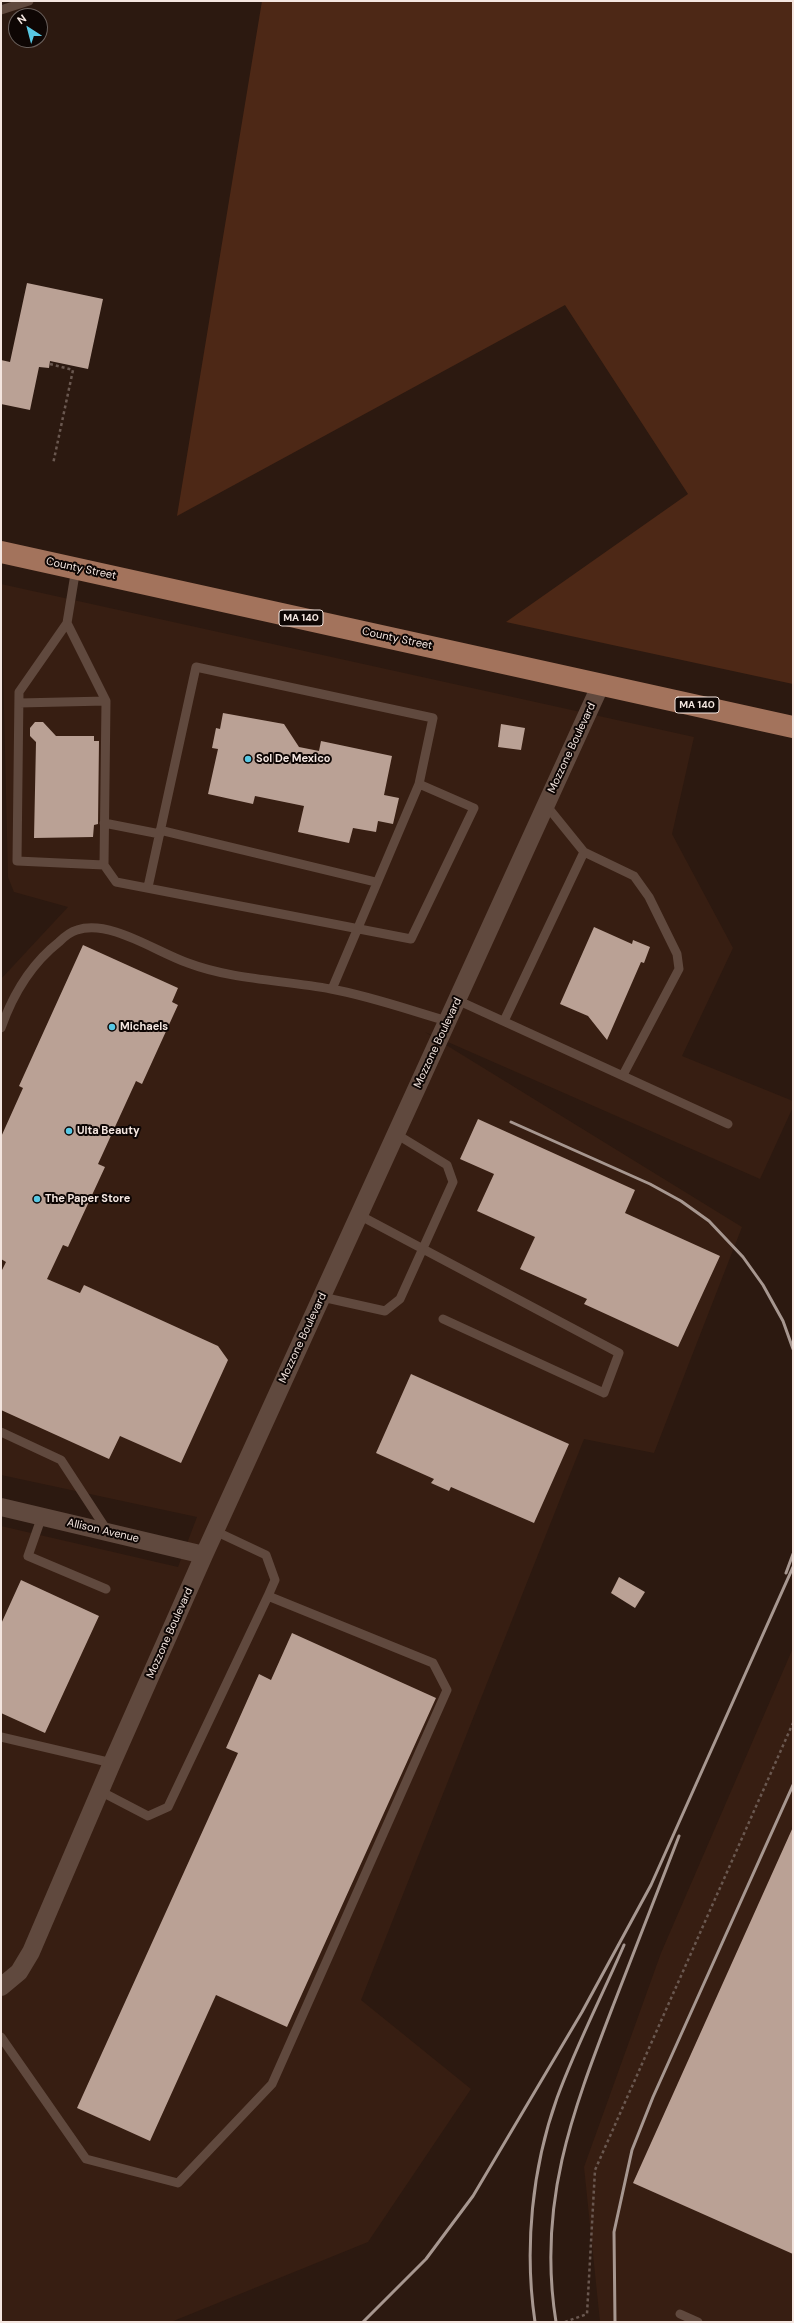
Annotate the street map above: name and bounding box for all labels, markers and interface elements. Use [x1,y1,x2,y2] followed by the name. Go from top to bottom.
[8,8,48,48] north arrow
[14,11,29,27] text: N
[45,555,117,583] street label: County Street
[279,610,323,626] road number: MA 140
[361,625,433,653] street label: County Street
[675,697,719,713] road number: MA 140
[545,701,599,795] street label: Mozzone Boulevard
[256,752,331,766] place label: Sol De Mexico
[243,754,253,764] marker: Sol De Mexico
[411,996,465,1090] street label: Mozzone Boulevard
[120,1020,168,1034] place label: Michaels
[107,1022,117,1032] marker: Michaels
[77,1124,140,1138] place label: Ulta Beauty
[64,1126,74,1136] marker: Ulta Beauty
[45,1192,130,1206] place label: The Paper Store
[32,1194,42,1204] marker: The Paper Store
[276,1291,330,1385] street label: Mozzone Boulevard
[66,1516,140,1546] street label: Allison Avenue
[144,1586,196,1680] street label: Mozzone Boulevard

